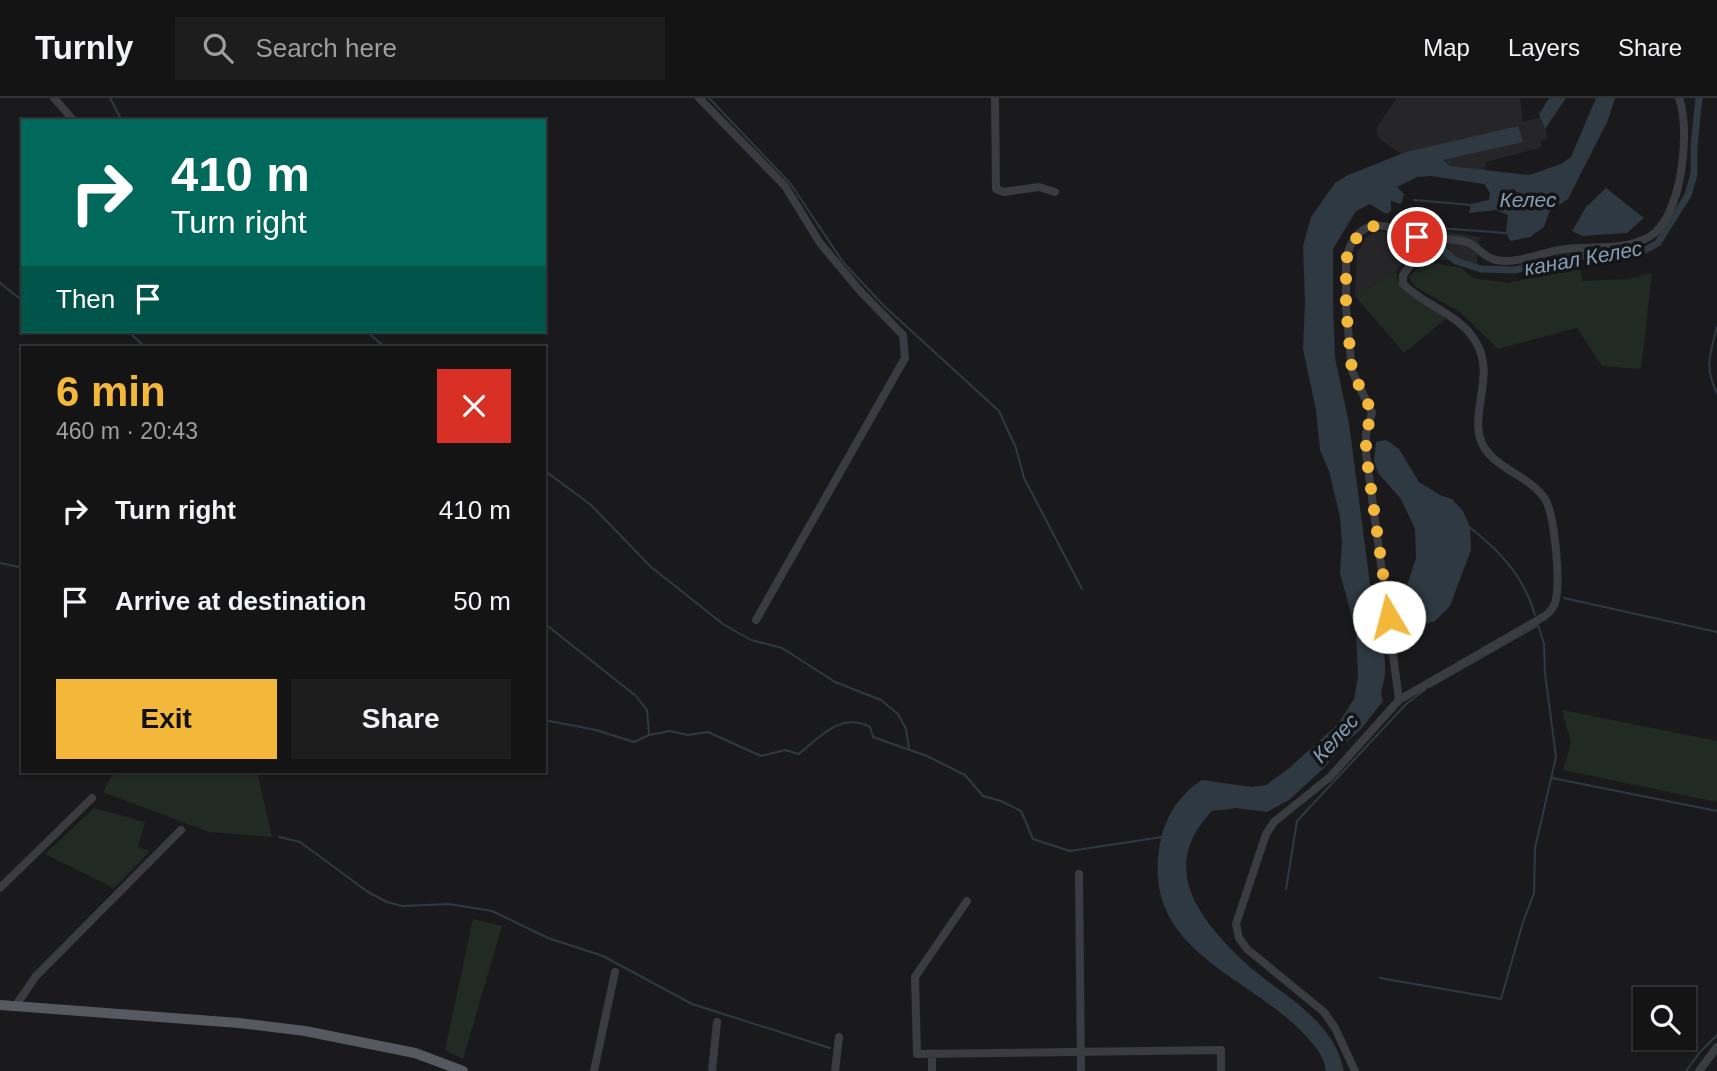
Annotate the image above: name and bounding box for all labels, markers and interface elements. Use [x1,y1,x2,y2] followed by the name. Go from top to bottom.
[175,17,665,80] search box
[35,29,133,66] text: Turnly
[199,29,237,67] icon: search
[255,33,397,63] text: Search here
[1423,34,1470,61] text: Map
[1508,34,1580,61] text: Layers
[1618,34,1682,61] text: Share
[56,147,147,238] icon: right
[171,147,310,201] text: 410 m
[1499,188,1557,211] water label: Келес
[171,204,307,240] text: Turn right
[1387,207,1447,267] pin
[1398,218,1436,256] icon: arrive
[1522,236,1644,280] water label: канал Келес
[129,280,167,318] icon: arrive
[56,284,115,314] text: Then
[56,368,166,415] text: 6 min
[437,369,511,443] button: close
[56,418,198,444] text: 460 m · 20:43
[56,492,94,530] icon: right
[115,495,236,525] text: Turn right
[439,495,511,525] text: 410 m
[1352,580,1426,654] position arrow
[56,583,94,621] icon: arrive
[115,586,366,616] text: Arrive at destination
[453,586,511,616] text: 50 m
[56,679,277,759] button: Exit
[291,679,511,759] button: Share
[1307,709,1363,767] water label: Келес
[1633,987,1696,1050] map controls
[1633,987,1696,1050] button: search

